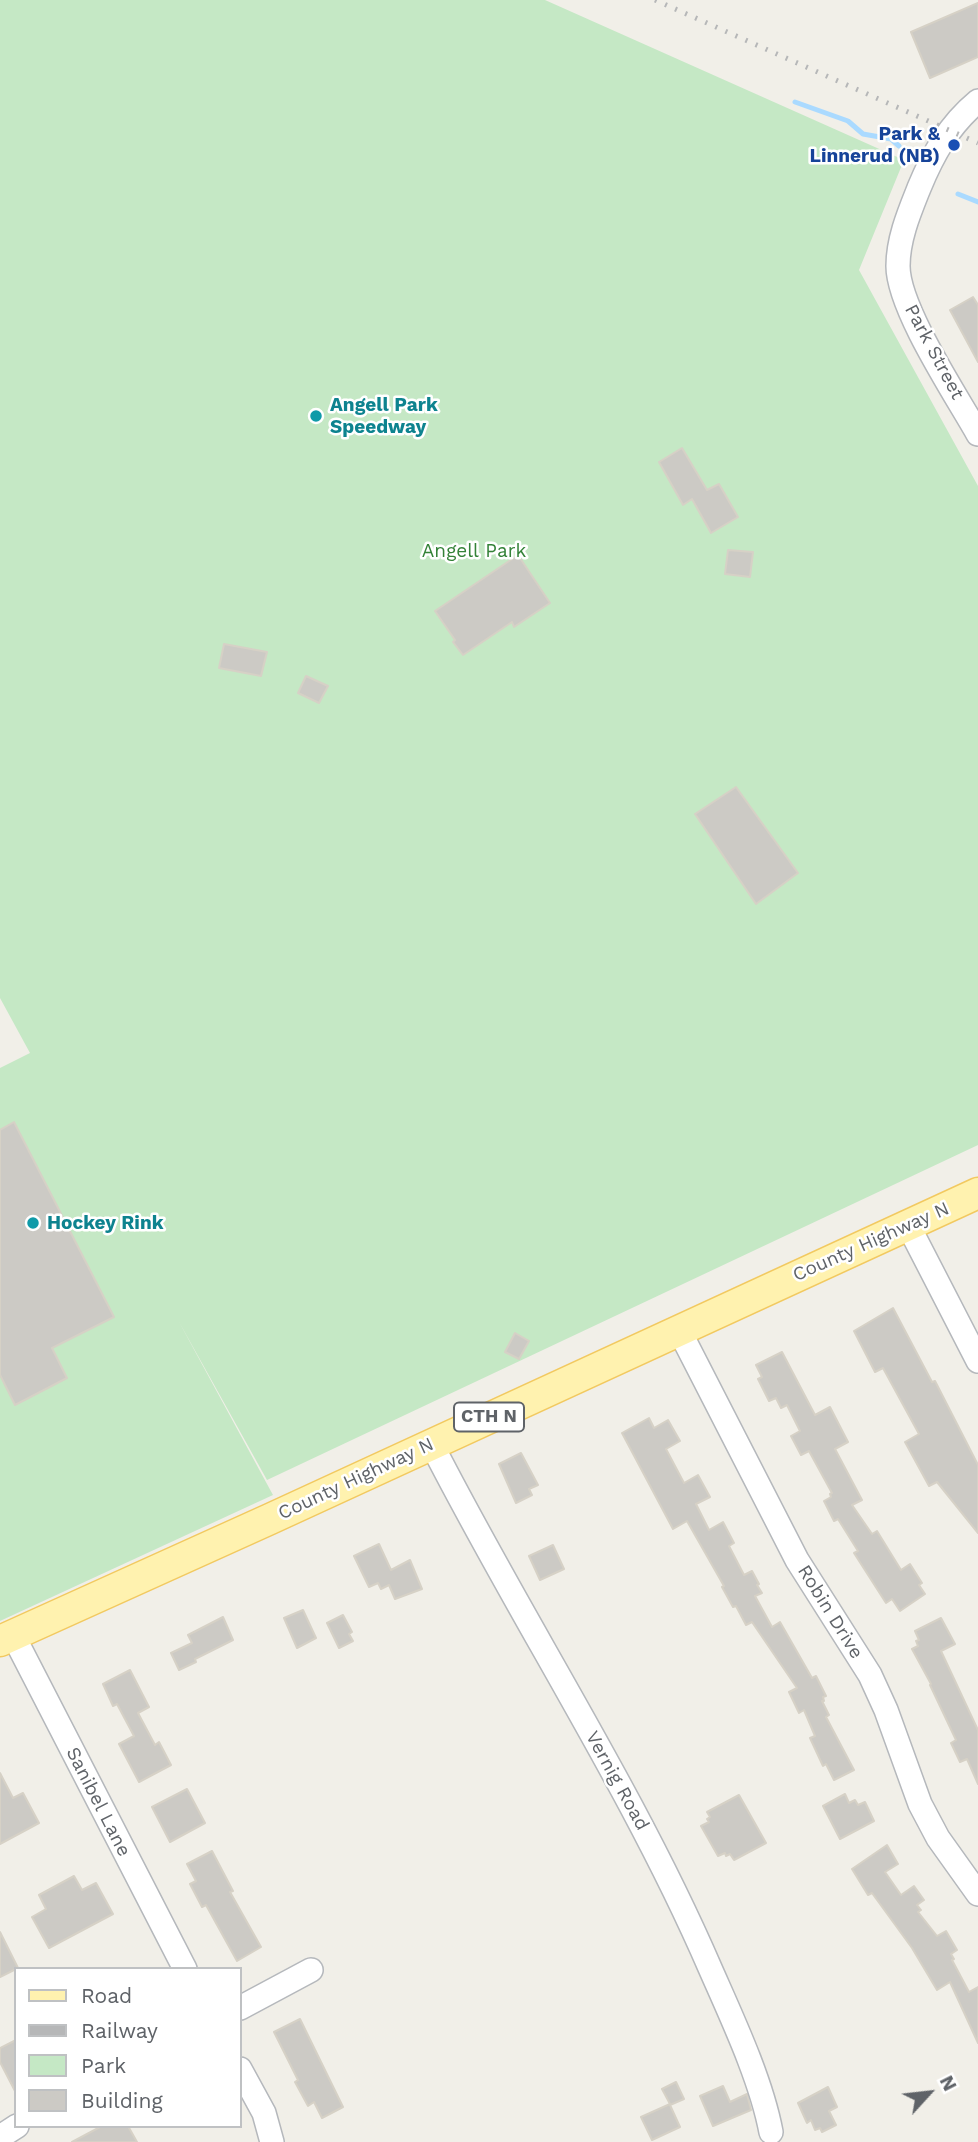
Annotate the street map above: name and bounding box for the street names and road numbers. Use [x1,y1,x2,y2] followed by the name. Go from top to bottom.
[899,300,969,404] street label: Park Street
[789,1197,953,1287] street label: County Highway N
[454,1402,524,1432] road number: CTH N
[275,1433,437,1525] street label: County Highway N
[792,1561,868,1663] street label: Robin Drive
[580,1727,654,1835] street label: Vernig Road
[61,1744,135,1860] street label: Sanibel Lane

